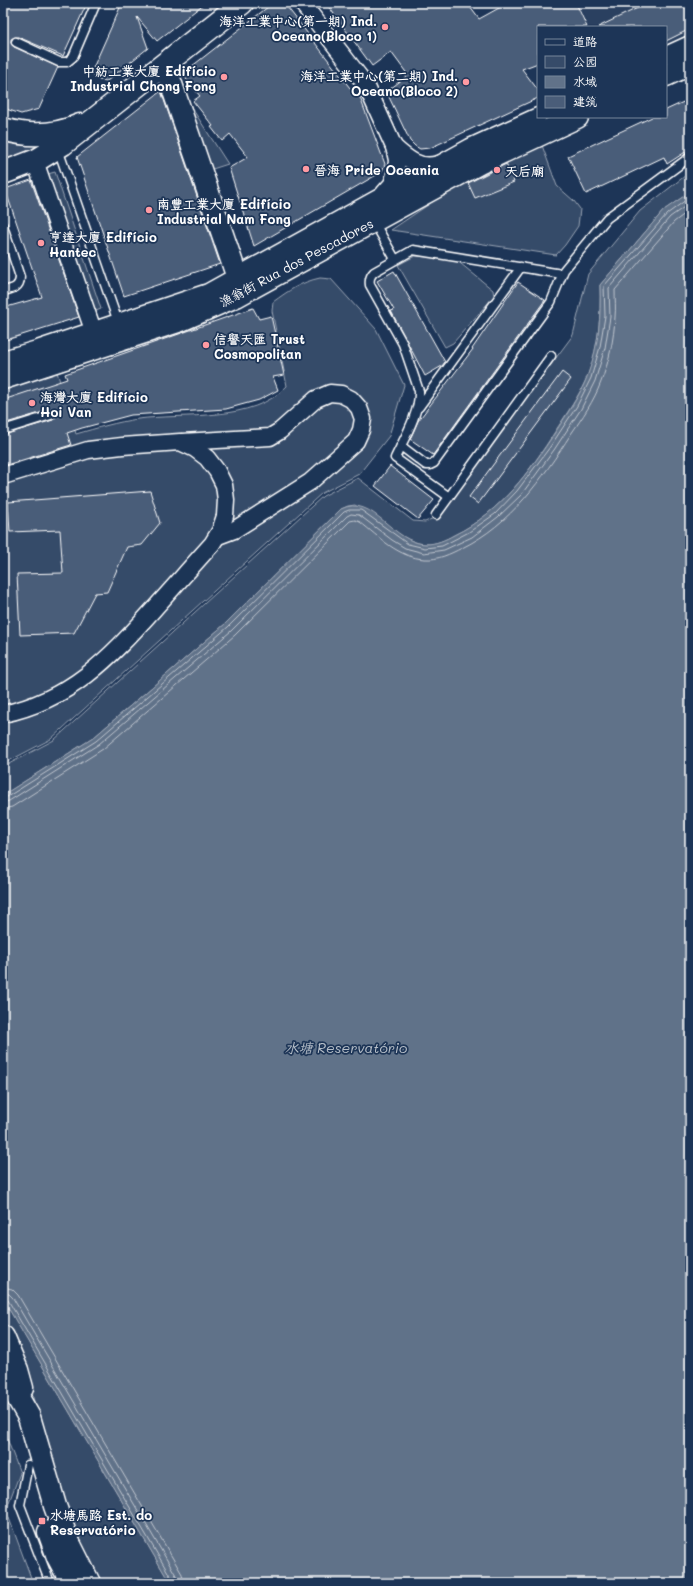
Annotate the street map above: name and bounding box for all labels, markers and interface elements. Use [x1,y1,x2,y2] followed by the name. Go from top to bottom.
[219,12,377,44] place label: 海洋工業中心(第一期) Ind. Oceano(Bloco 1)
[380,22,390,32] marker: 海洋工業中心(第一期) Ind. Oceano(Bloco 1)
[537,26,667,118] legend
[573,33,597,49] text: 道路
[573,53,597,69] text: 公园
[70,62,216,94] place label: 中紡工業大廈 Edifício Industrial Chong Fong
[300,67,458,99] place label: 海洋工業中心(第二期) Ind. Oceano(Bloco 2)
[219,72,229,82] marker: 中紡工業大廈 Edifício Industrial Chong Fong
[573,73,597,89] text: 水域
[461,77,471,87] marker: 海洋工業中心(第二期) Ind. Oceano(Bloco 2)
[573,93,597,109] text: 建筑
[314,161,439,178] place label: 晉海 Pride Oceania
[505,162,544,179] place label: 天后廟
[301,164,311,174] marker: 晉海 Pride Oceania
[492,165,502,175] marker: 天后廟
[157,195,291,227] place label: 南豐工業大廈 Edifício Industrial Nam Fong
[144,205,154,215] marker: 南豐工業大廈 Edifício Industrial Nam Fong
[216,214,376,310] street label: 漁翁街 Rua dos Pescadores
[49,228,157,260] place label: 亨達大廈 Edifício Hantec
[36,238,46,248] marker: 亨達大廈 Edifício Hantec
[214,330,305,362] place label: 信譽天匯 Trust Cosmopolitan
[201,340,211,350] marker: 信譽天匯 Trust Cosmopolitan
[40,388,148,420] place label: 海灣大廈 Edifício Hoi Van
[27,398,37,408] marker: 海灣大廈 Edifício Hoi Van
[285,1038,407,1057] water label: 水塘 Reservatório
[50,1506,152,1538] place label: 水塘馬路 Est. do Reservatório
[37,1516,47,1526] marker: 水塘馬路 Est. do Reservatório

